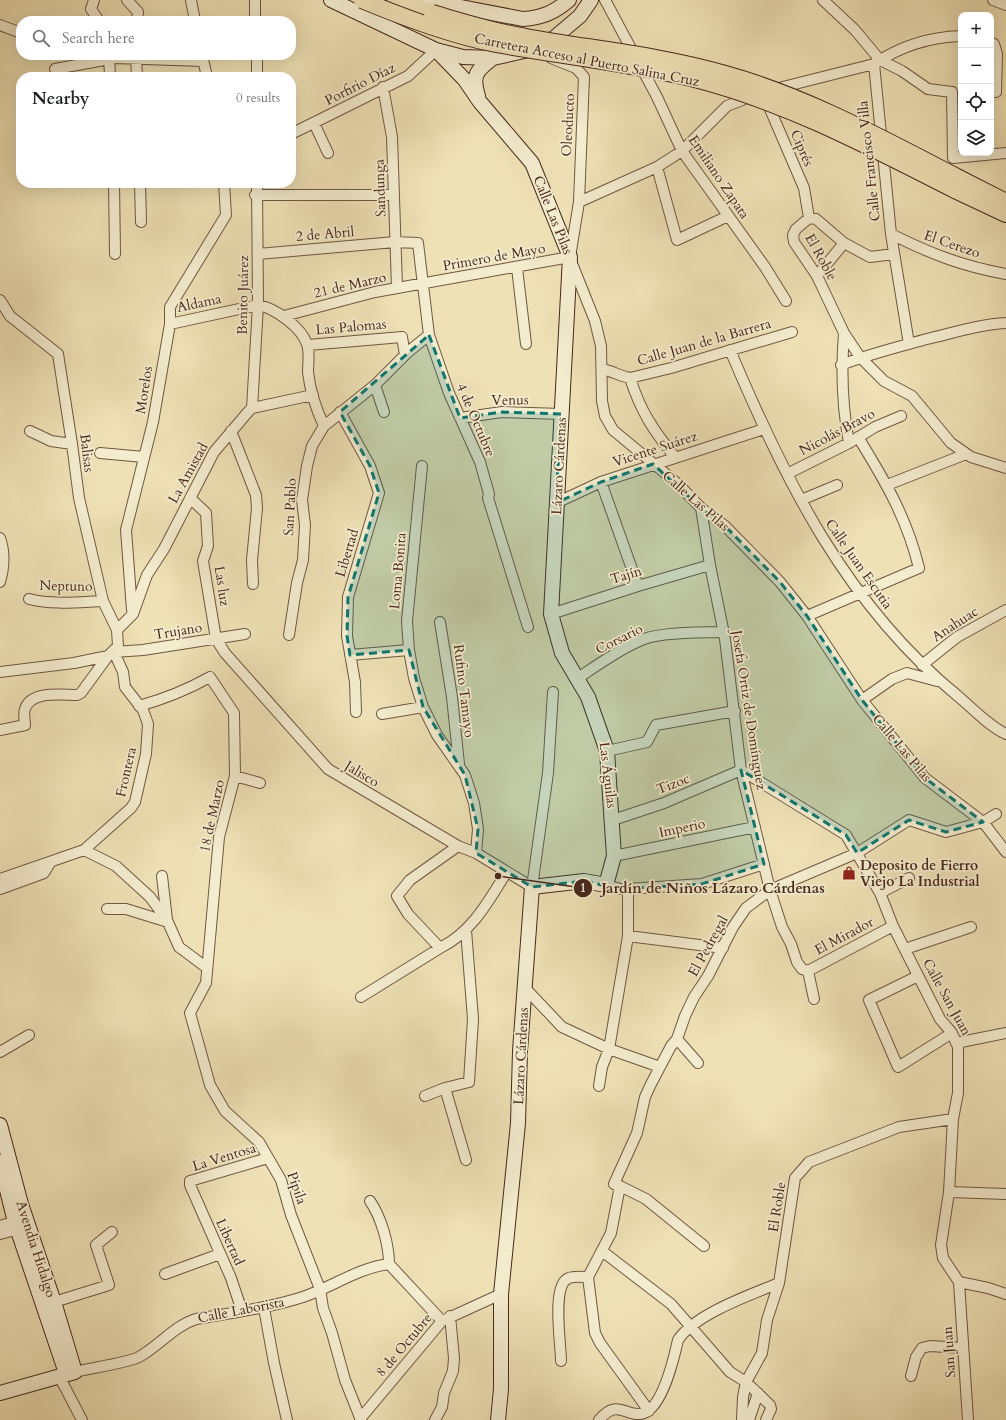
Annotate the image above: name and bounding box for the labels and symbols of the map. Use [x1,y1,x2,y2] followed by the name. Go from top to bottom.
[473,29,702,91] street label: Carretera Acceso al Puerto Salina Cruz
[321,58,399,110] street label: Porfirio Díaz
[557,93,579,157] street label: Oleoducto
[853,100,885,222] street label: Calle Francisco Villa
[786,127,818,170] street label: Ciprés
[684,131,754,223] street label: Emiliano Zapata
[369,159,391,217] street label: Sandunga
[529,173,578,258] street label: Calle Las Pilas
[295,222,355,246] street label: 2 de Abril
[921,226,983,263] street label: El Cerezo
[800,230,842,284] street label: El Roble
[441,239,547,275] street label: Primero de Mayo
[233,254,253,335] street label: Benito Juárez
[312,267,389,303] street label: 21 de Marzo
[175,289,223,317] street label: Aldama
[315,314,388,340] street label: Las Palomas
[635,314,773,370] street label: Calle Juan de la Barrera
[131,364,157,415] street label: Morelos
[452,380,500,460] street label: 4 de Octubre
[491,390,529,410] street label: Venus
[796,404,879,460] street label: Nicolás Bravo
[547,416,571,515] street label: Lázaro Cárdenas
[610,426,700,472] street label: Vicente Suárez
[75,433,99,474] street label: Balisas
[164,439,213,507] street label: La Amistad
[658,466,734,536] street label: Calle Las Pilas
[279,477,301,536] street label: San Pablo
[821,515,897,613] street label: Calle Juan Escutia
[331,526,363,579] street label: Libertad
[385,532,411,610] street label: Loma Bonita
[608,561,644,589] street label: Tajín
[209,565,235,608] street label: Las luz
[39,576,93,596] street label: Neptuno
[928,602,982,646] street label: Anahuac
[153,618,204,644] street label: Trujano
[592,619,646,659] street label: Corsario
[727,627,771,792] street label: Josefa Ortiz de Domínguez
[449,643,479,739] street label: Rufino Tamayo
[868,710,936,786] street label: Calle Las Pilas
[595,741,622,810] street label: Las Águilas
[111,745,141,799] street label: Frontera
[340,755,383,792] street label: Jalisco
[654,769,692,799] street label: Tizoc
[195,777,229,854] street label: 18 de Marzo
[657,814,707,842] street label: Imperio
[860,856,980,891] place label: Deposito de Fierro Viejo La Industrial
[841,865,857,881] shop icon: Deposito de Fierro Viejo La Industrial
[573,874,832,901] callout: Jardín de Niños Lázaro Cárdenas
[599,878,825,898] text: Jardín de Niños Lázaro Cárdenas
[580,880,586,896] text: 1
[683,912,733,980] street label: El Pedregal
[811,912,878,959] street label: El Mirador
[918,955,976,1039] street label: Calle San Juan
[509,1006,533,1105] street label: Lázaro Cárdenas
[190,1138,258,1176] street label: La Ventosa
[283,1169,311,1207] street label: Pípila
[764,1180,790,1234] street label: El Roble
[11,1198,61,1300] street label: Avendia Hidalgo
[211,1216,249,1269] street label: Libertad
[196,1292,286,1328] street label: Calle Laborista
[372,1309,436,1381] street label: 8 de Octubre
[938,1326,960,1378] street label: San Juan

